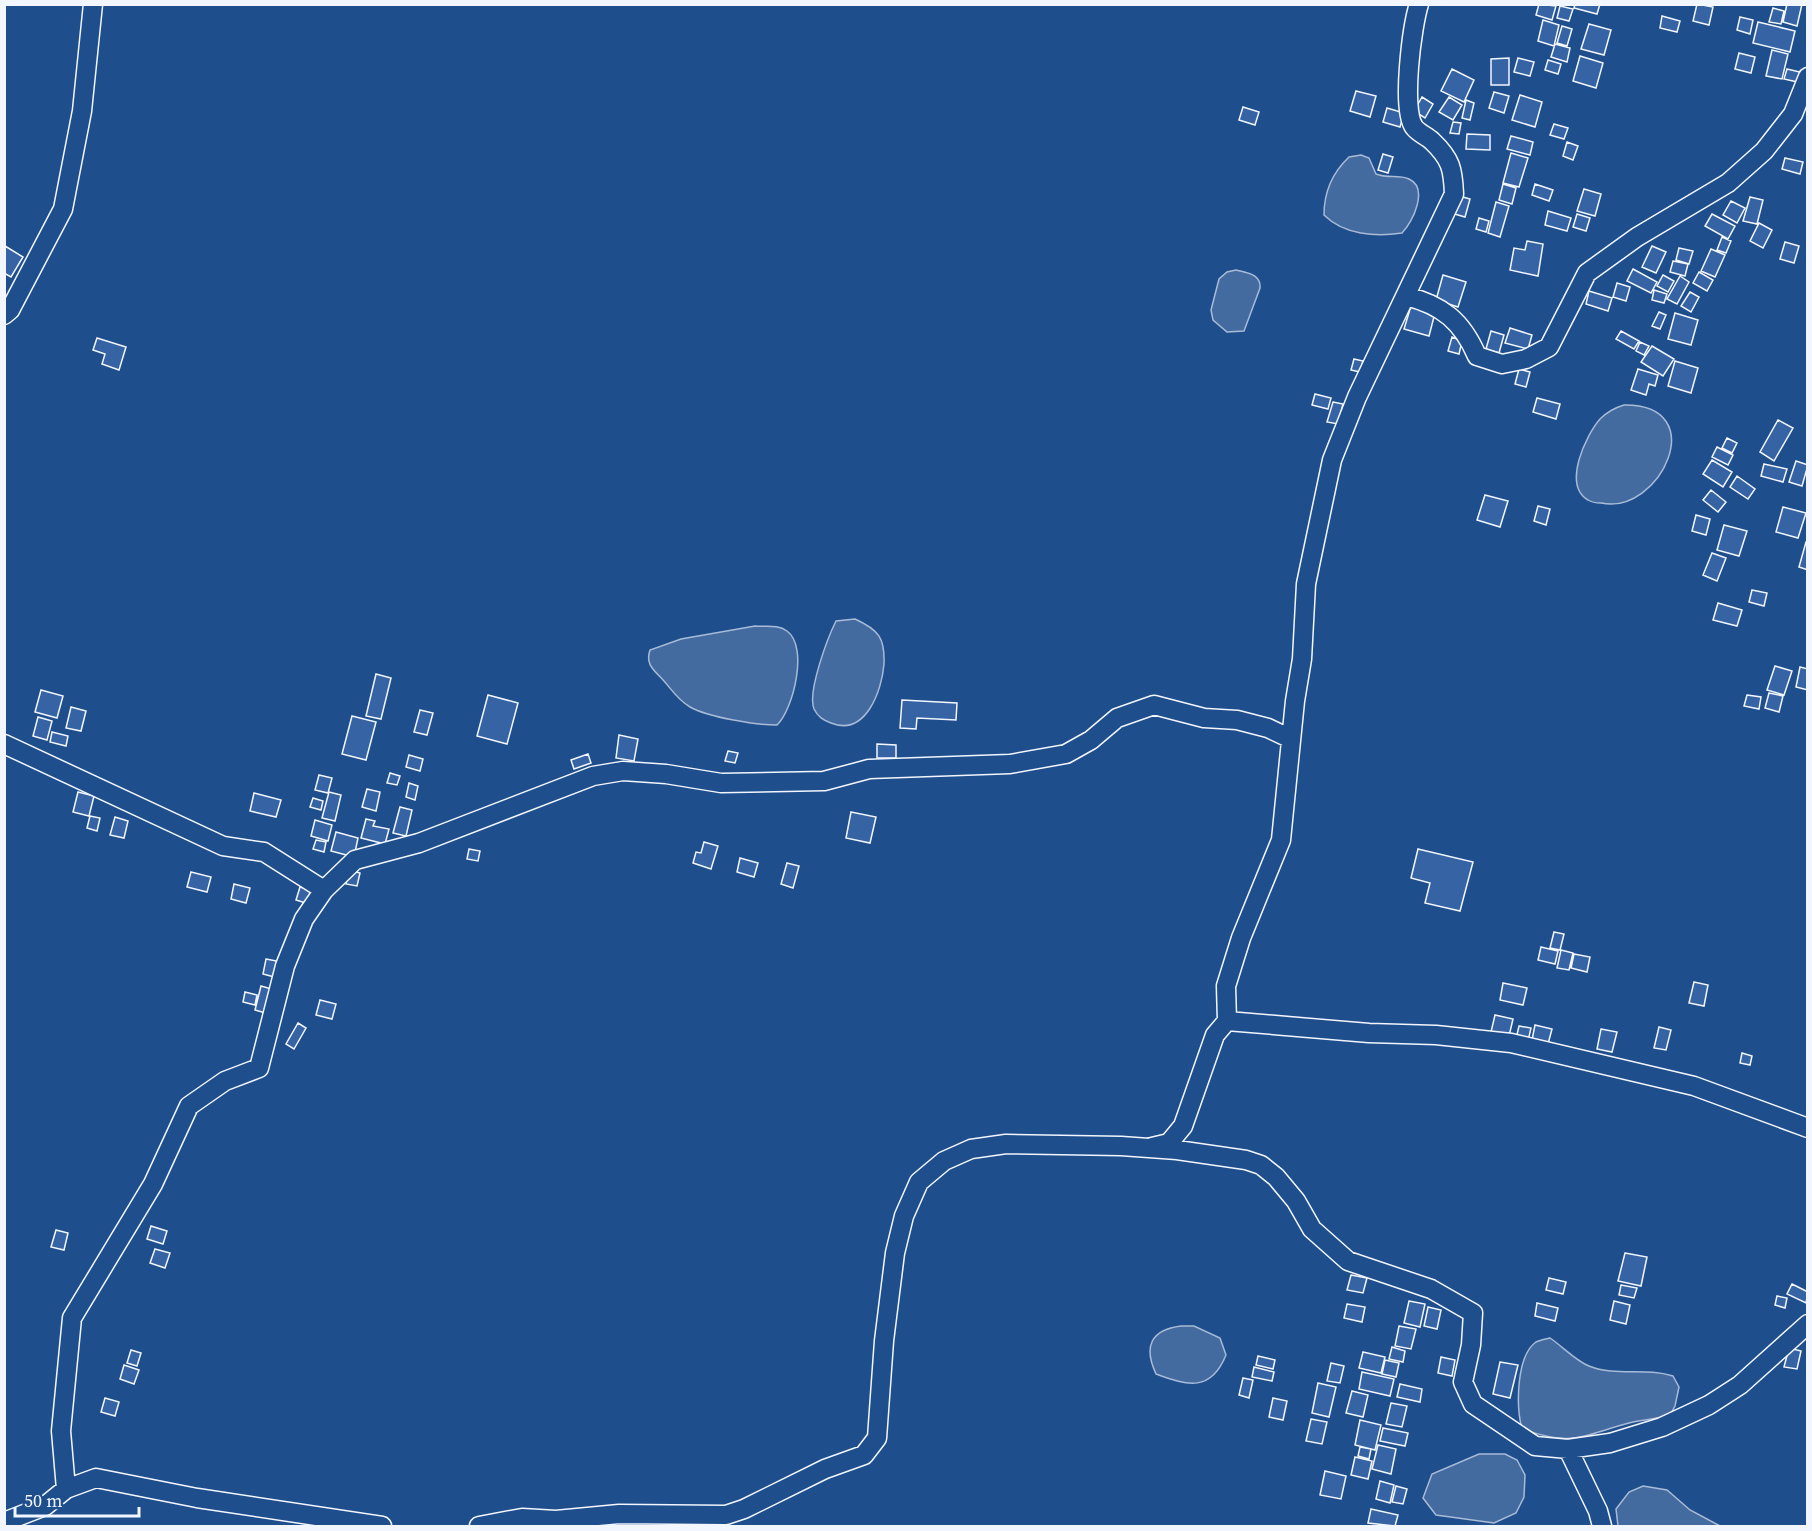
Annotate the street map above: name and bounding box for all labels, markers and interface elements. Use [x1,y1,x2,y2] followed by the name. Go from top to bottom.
[15,1480,140,1518] scale bar
[24,1488,62,1513] text: 50 m

